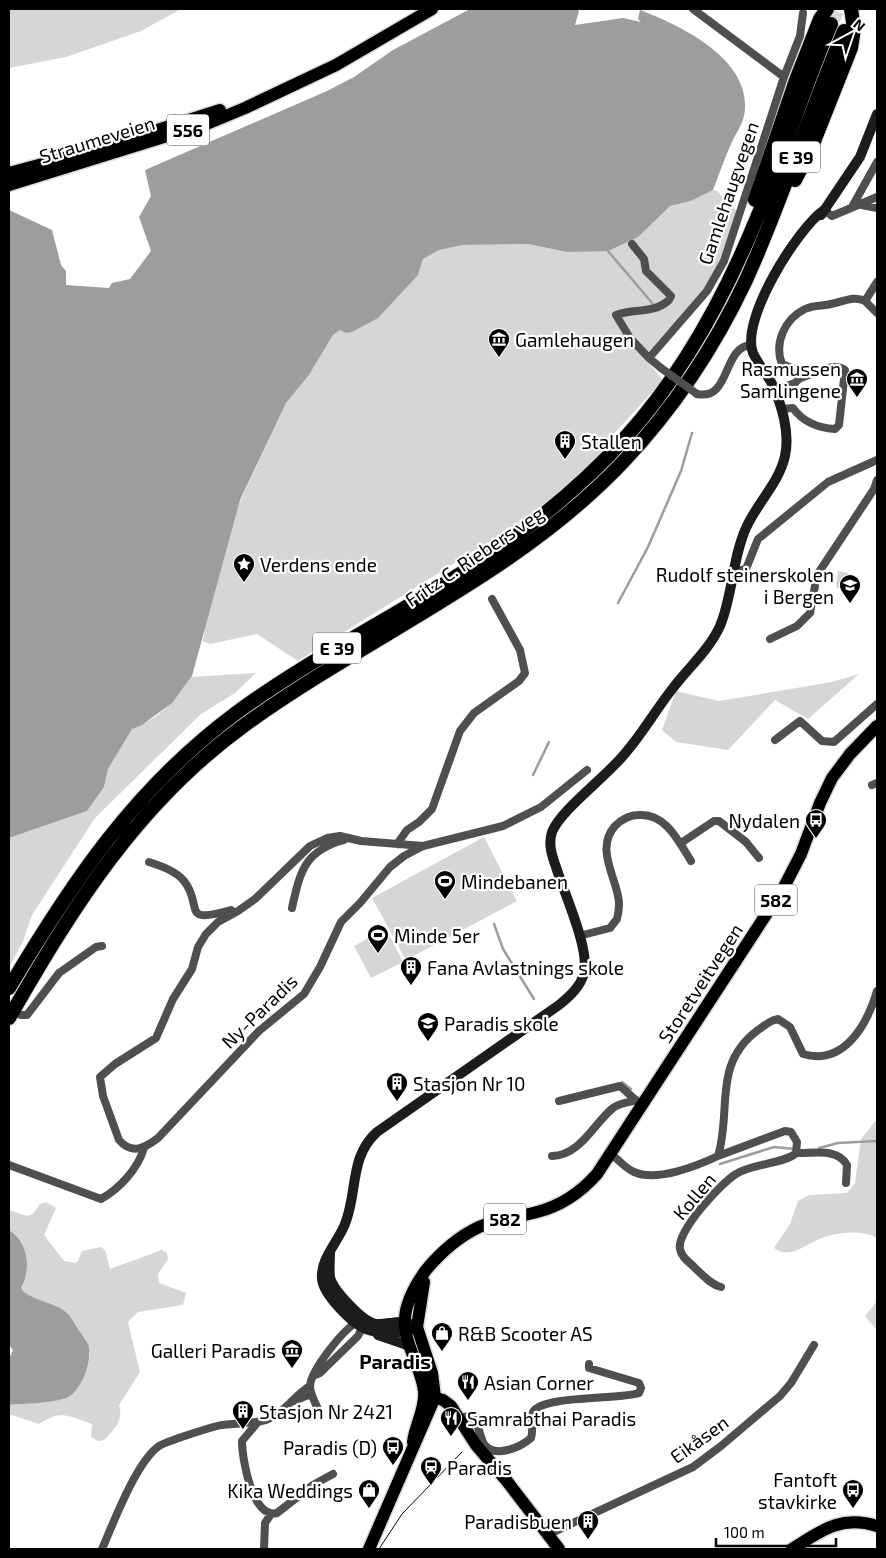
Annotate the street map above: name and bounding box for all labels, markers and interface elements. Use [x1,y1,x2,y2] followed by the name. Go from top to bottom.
[826,10,876,60] north arrow
[850,15,869,34] text: N
[36,111,158,167] street label: Straumeveien
[167,114,209,146] road number: 556
[693,118,763,268] street label: Gamlehaugvegen
[772,142,820,172] road number: E 39
[487,327,511,358] museum icon: Gamlehaugen
[515,328,634,351] place label: Gamlehaugen
[740,357,841,402] place label: Rasmussen Samlingene
[845,367,869,398] museum icon: Rasmussen Samlingene
[553,429,577,460] building icon: Stallen
[581,430,642,453] place label: Stallen
[400,501,548,611] street label: Fritz C. Riebers veg
[232,552,256,583] place icon: Verdens ende
[260,553,377,576] place label: Verdens ende
[656,563,834,608] place label: Rudolf steinerskolen i Bergen
[838,573,862,604] school or university icon: Rudolf steinerskolen i Bergen
[313,632,361,664] road number: E 39
[804,808,828,839] bus stop icon: Nydalen
[728,809,800,832] place label: Nydalen
[433,869,457,900] sports icon: Mindebanen
[461,870,568,893] place label: Mindebanen
[755,884,797,916] road number: 582
[653,919,747,1047] street label: Storetveitvegen
[366,923,390,954] sports icon: Minde 5er
[394,924,480,947] place label: Minde 5er
[399,955,423,986] building icon: Fana Avlastnings skole
[427,956,624,979] place label: Fana Avlastnings skole
[216,969,302,1053] street label: Ny-Paradis
[416,1011,440,1042] school or university icon: Paradis skole
[444,1012,559,1035] place label: Paradis skole
[385,1071,409,1102] building icon: Stasjon Nr 10
[413,1072,526,1095] place label: Stasjon Nr 10
[668,1168,720,1224] street label: Kollen
[484,1204,526,1234] road number: 582
[430,1321,454,1352] shop icon: R&B Scooter AS
[458,1322,593,1345] place label: R&B Scooter AS
[280,1338,304,1369] museum icon: Galleri Paradis
[151,1339,276,1362] place label: Galleri Paradis
[359,1349,431,1373] district label: Paradis
[456,1370,480,1401] restaurant icon: Asian Corner
[484,1371,594,1394] place label: Asian Corner
[231,1399,255,1430] building icon: Stasjon Nr 2421
[259,1400,393,1423] place label: Stasjon Nr 2421
[439,1406,463,1437] restaurant icon: Samrabthai Paradis
[467,1407,636,1430] place label: Samrabthai Paradis
[665,1410,733,1468] street label: Eikåsen
[381,1435,405,1466] bus stop icon: Paradis (D)
[283,1436,377,1459] place label: Paradis (D)
[419,1455,443,1486] station icon: Paradis
[447,1456,512,1479] place label: Paradis
[758,1468,837,1513] place label: Fantoft stavkirke
[357,1478,381,1509] shop icon: Kika Weddings
[841,1478,865,1509] bus stop icon: Fantoft stavkirke
[227,1479,353,1502] place label: Kika Weddings
[576,1509,600,1540] building icon: Paradisbuen
[464,1510,572,1533] place label: Paradisbuen
[716,1516,836,1548] scale bar
[724,1523,765,1541] text: 100 m

